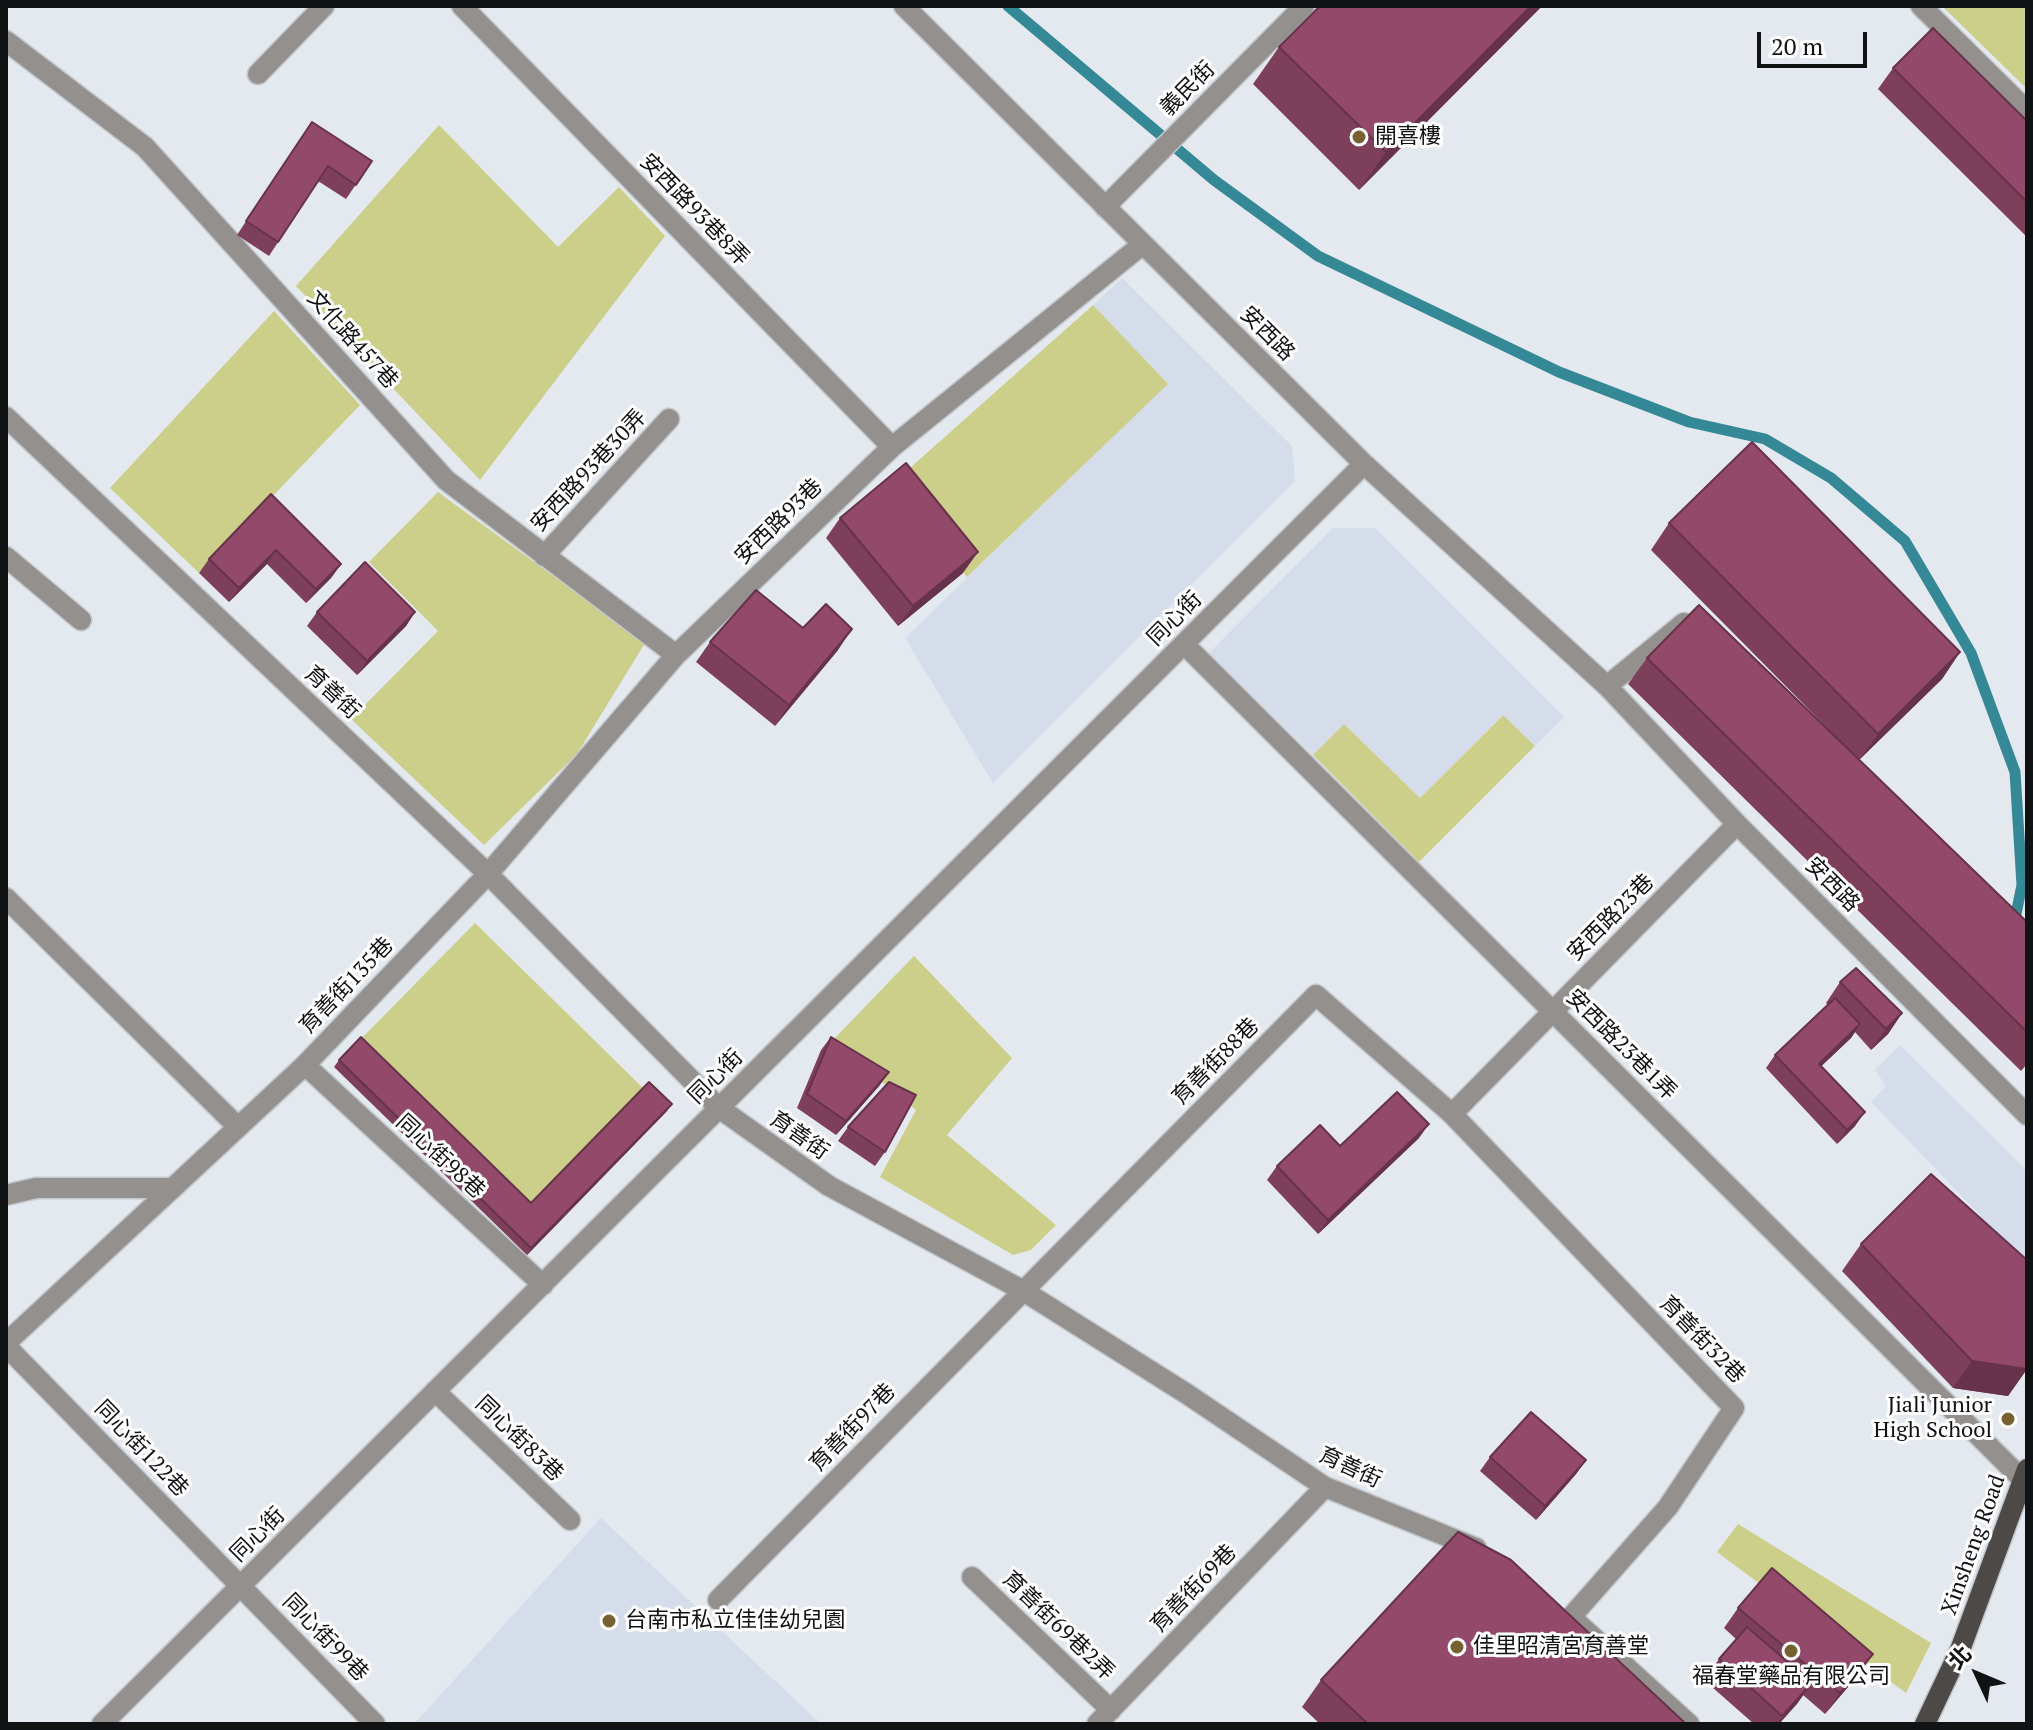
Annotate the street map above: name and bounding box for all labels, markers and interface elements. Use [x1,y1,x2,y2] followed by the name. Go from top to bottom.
[1761,16,1871,66] scale bar
[1771,30,1823,62] text: 20 m
[1155,56,1221,122] street label: 義民街
[1375,124,1441,150] place label: 開喜樓
[1350,128,1368,146] marker: 開喜樓
[634,149,754,271] street label: 安西路93巷8弄
[301,285,403,395] street label: 文化路457巷
[1234,301,1300,367] street label: 安西路
[526,405,652,537] street label: 安西路93巷30弄
[730,474,828,570] street label: 安西路93巷
[1142,586,1208,652] street label: 同心街
[299,661,365,725] street label: 育善街
[1799,852,1865,918] street label: 安西路
[1562,869,1660,967] street label: 安西路23巷
[295,933,399,1039] street label: 育善街135巷
[1560,984,1682,1106] street label: 安西路23巷1弄
[1167,1013,1265,1111] street label: 育善街88巷
[683,1044,749,1110] street label: 同心街
[764,1106,834,1166] street label: 育善街
[390,1109,490,1205] street label: 同心街98巷
[1654,1291,1750,1389] street label: 育善街32巷
[805,1379,901,1477] street label: 育善街97巷
[470,1391,568,1487] street label: 同心街83巷
[1874,1393,1992,1444] place label: Jiali Junior High School
[89,1396,193,1502] street label: 同心街122巷
[1999,1410,2017,1428] marker: Jiali Junior High School
[1315,1442,1385,1494] street label: 育善街
[1936,1471,2012,1619] street label: Xinsheng Road
[225,1502,291,1568] street label: 同心街
[1146,1540,1242,1638] street label: 育善街69巷
[997,1566,1119,1686] street label: 育善街69巷2弄
[277,1589,373,1687] street label: 同心街99巷
[625,1608,845,1634] place label: 台南市私立佳佳幼兒園
[600,1612,618,1630] marker: 台南市私立佳佳幼兒園
[1473,1634,1649,1660] place label: 佳里昭清宮育善堂
[1937,1634,2017,1714] north arrow
[1448,1638,1466,1656] marker: 佳里昭清宮育善堂
[1941,1639,1977,1675] text: 北
[1782,1642,1800,1660] marker: 福春堂藥品有限公司
[1692,1664,1890,1690] place label: 福春堂藥品有限公司

